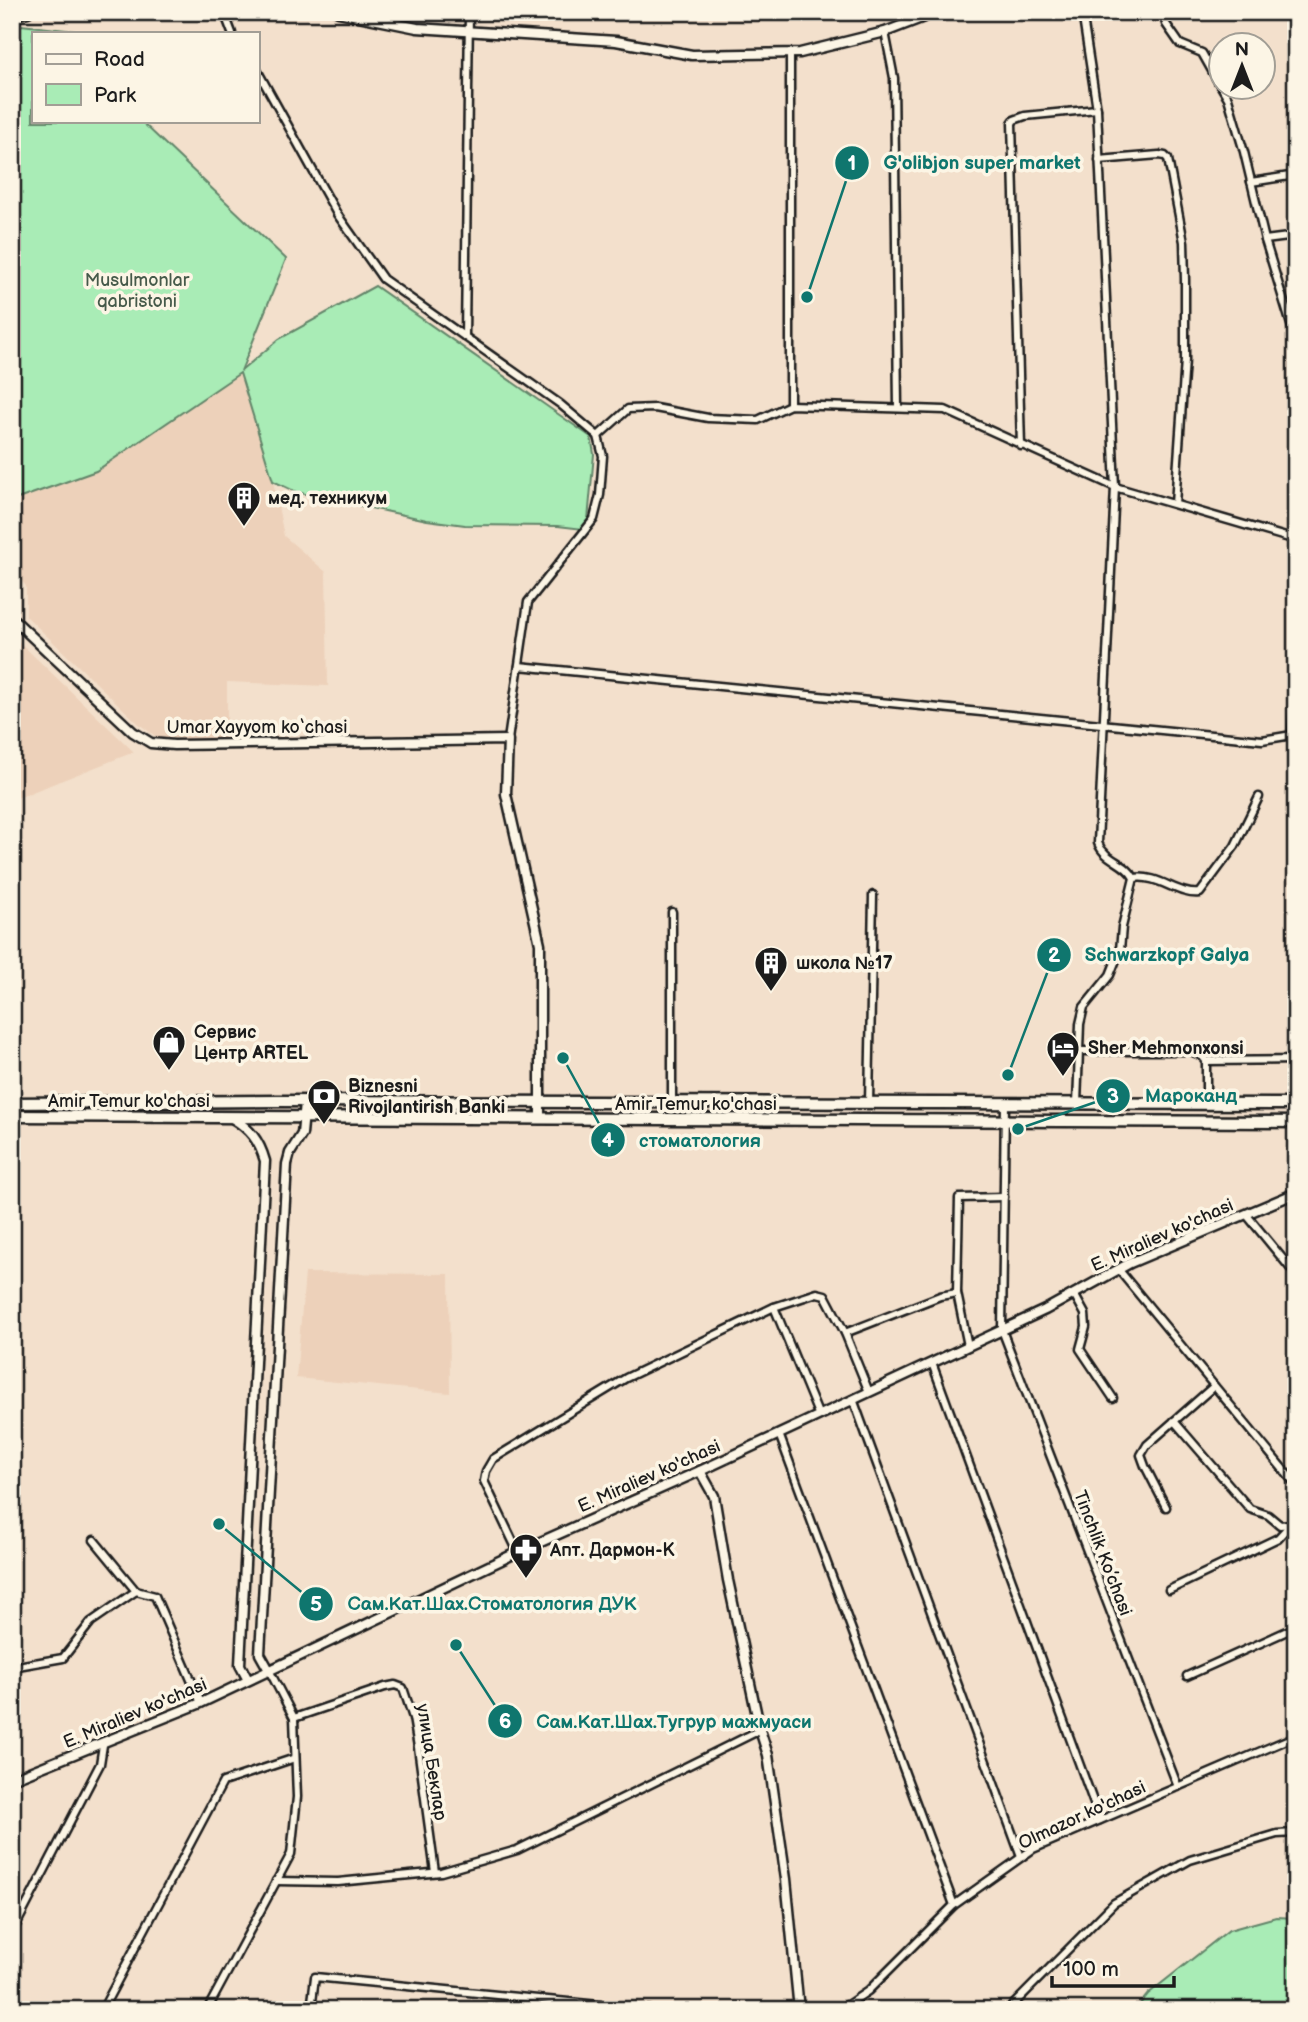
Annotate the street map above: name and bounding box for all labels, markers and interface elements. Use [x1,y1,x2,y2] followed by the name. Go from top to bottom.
[32,32,259,122] legend
[1206,32,1276,102] north arrow
[1235,39,1249,62] text: N
[94,47,145,72] text: Road
[94,83,137,108] text: Park
[835,143,1095,183] callout: G'olibjon super market
[848,151,856,176] text: 1
[883,152,1081,175] text: G'olibjon super market
[85,270,190,312] park label: Musulmonlar qabristoni
[225,479,263,528] building icon: мед. техникум
[268,488,387,509] place label: мед. техникум
[167,717,347,738] street label: Umar Xayyom ko‘chasi
[1036,935,1264,975] callout: Schwarzkopf Galya
[1048,943,1061,968] text: 2
[752,944,790,993] building icon: школа №17
[1085,944,1249,967] text: Schwarzkopf Galya
[796,953,893,974] place label: школа №17
[194,1022,309,1064] place label: Сервис Центр ARTEL
[150,1023,188,1072] shop icon: Сервис Центр ARTEL
[1044,1029,1082,1078] hotel icon: Sher Mehmonxonsi
[1088,1038,1244,1059] place label: Sher Mehmonxonsi
[348,1076,505,1118] place label: Biznesni Rivojlantirish Banki
[1096,1076,1251,1116] callout: Мароканд
[305,1077,343,1126] bank icon: Biznesni Rivojlantirish Banki
[1107,1084,1119,1109] text: 3
[1145,1085,1238,1108] text: Мароканд
[48,1091,210,1112] street label: Amir Temur ko'chasi
[615,1094,777,1115] street label: Amir Temur ko'chasi
[590,1120,775,1160] callout: стоматология
[602,1128,615,1153] text: 4
[639,1130,761,1153] text: стоматология
[1088,1195,1237,1276] street label: E. Miraliev ko'chasi
[575,1436,724,1517] street label: E. Miraliev ko'chasi
[1069,1488,1136,1619] street label: Tinchlik Ko’chasi
[507,1531,545,1580] pharmacy icon: Апт. Дармон-К
[549,1540,676,1561] place label: Апт. Дармон-К
[299,1584,651,1624] callout: Сам.Кат.Шах.Стоматология ДУК
[310,1592,322,1617] text: 5
[347,1593,637,1616] text: Сам.Кат.Шах.Стоматология ДУК
[60,1674,210,1753] street label: E. Miraliev ko'chasi
[487,1701,826,1741] callout: Сам.Кат.Шах.Тугрур мажмуаси
[412,1702,451,1822] street label: улица Беклар
[499,1709,511,1734] text: 6
[536,1711,812,1734] text: Сам.Кат.Шах.Тугрур мажмуаси
[1015,1777,1149,1854] street label: Olmazor ko'chasi
[1052,1945,1175,1989] scale bar
[1063,1957,1119,1982] text: 100 m

